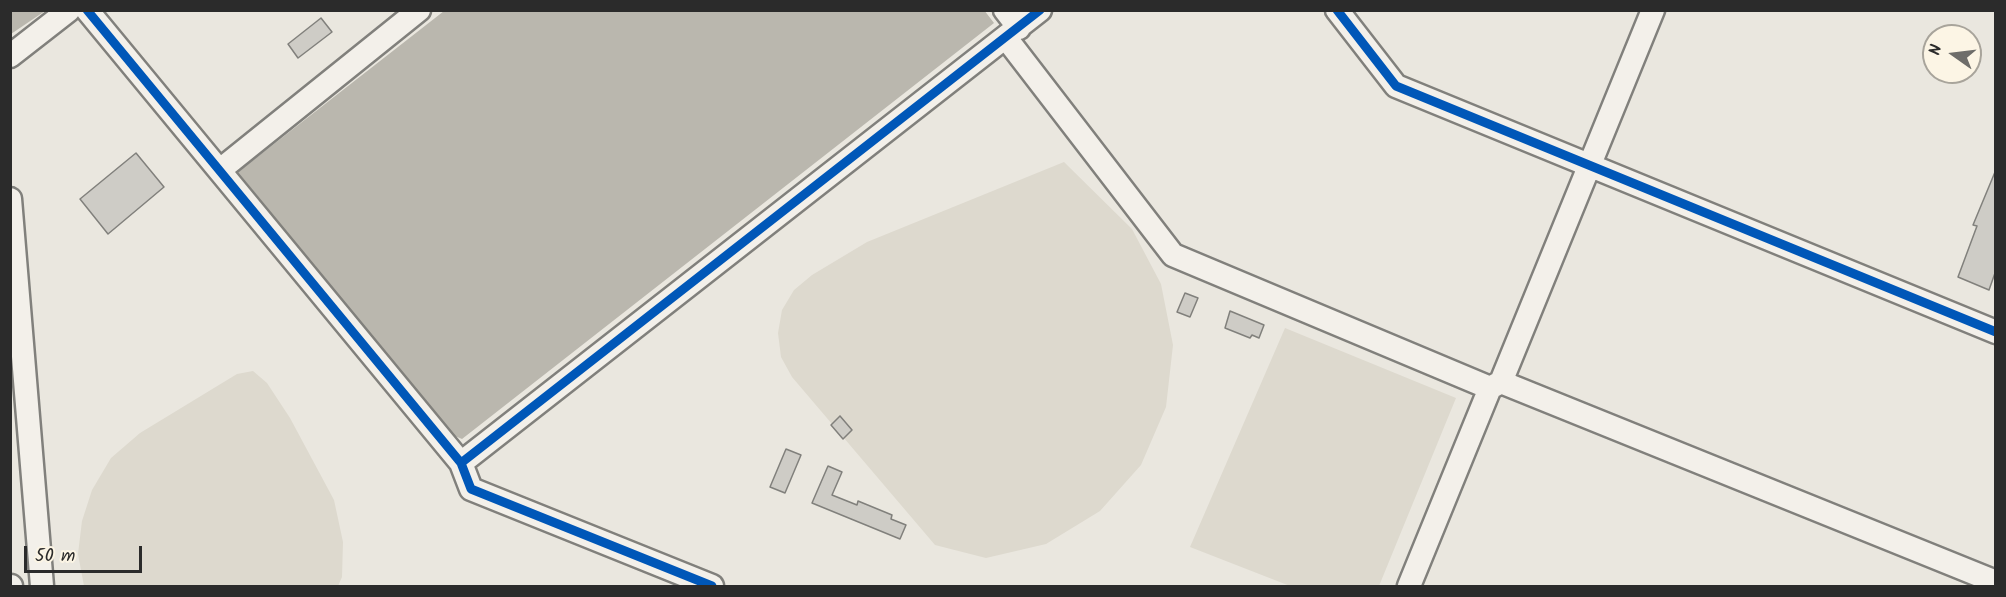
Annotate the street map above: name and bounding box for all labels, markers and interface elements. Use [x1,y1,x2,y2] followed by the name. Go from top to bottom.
[1922,24,1982,84] north arrow
[1923,42,1949,58] text: N
[27,534,146,572] scale bar
[35,542,75,571] text: 50 m

